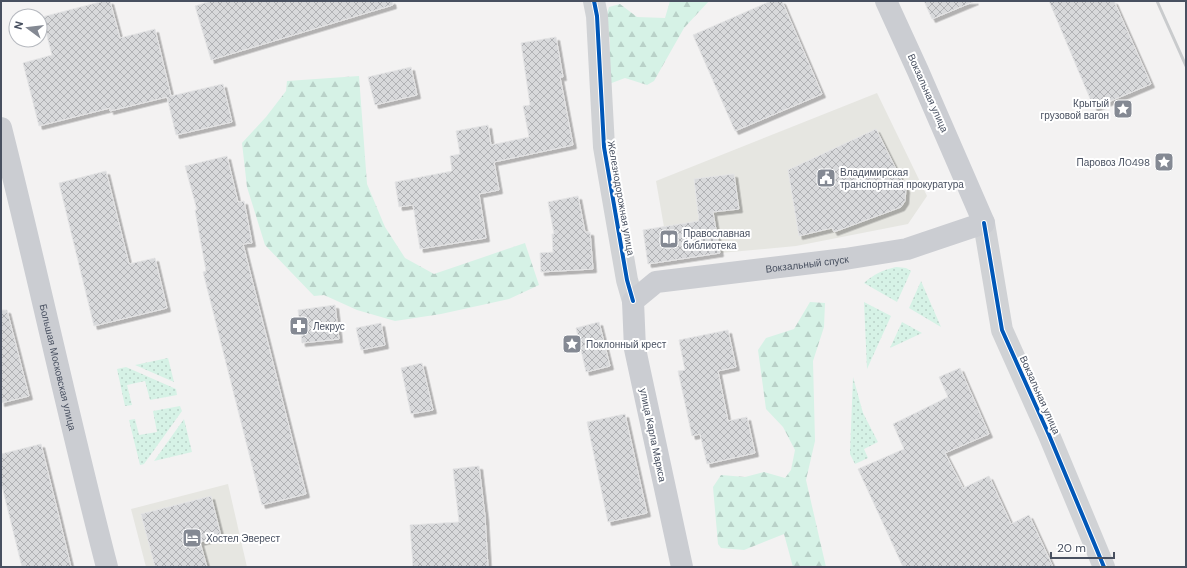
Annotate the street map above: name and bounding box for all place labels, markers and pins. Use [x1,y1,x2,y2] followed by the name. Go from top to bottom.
[1041,97,1109,122] place label: Крытый грузовой вагон
[1112,98,1134,120] place icon: Крытый грузовой вагон
[1153,151,1175,173] place icon: Паровоз Л0498
[1077,156,1150,169] place label: Паровоз Л0498
[840,166,964,191] place label: Владимирская транспортная прокуратура
[815,167,837,189] public building icon: Владимирская транспортная прокуратура
[683,227,750,252] place label: Православная библиотека
[658,228,680,250] library icon: Православная библиотека
[288,315,310,337] pharmacy icon: Лекрус
[313,320,345,333] place label: Лекрус
[561,333,583,355] place icon: Поклонный крест
[586,338,667,351] place label: Поклонный крест
[181,527,203,549] hotel icon: Хостел Эверест
[206,532,280,545] place label: Хостел Эверест

